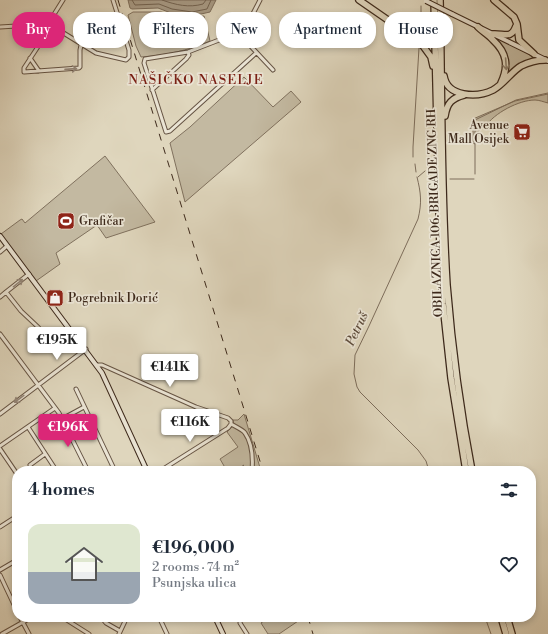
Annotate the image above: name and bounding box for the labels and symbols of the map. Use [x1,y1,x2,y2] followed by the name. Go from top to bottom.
[502,57,509,70] one-way arrow
[64,66,77,73] one-way arrow
[128,71,264,88] district label: NAŠIČKO NASELJE
[424,108,446,317] street label: OBILAZNICA 106. BRIGADE ZNG RH
[448,118,510,147] place label: Avenue Mall Osijek
[512,122,532,142] supermarket icon: Avenue Mall Osijek
[56,211,76,231] sports icon: Grafičar
[79,214,124,229] place label: Grafičar
[12,279,23,287] one-way arrow
[45,288,65,308] shop icon: Pogrebnik Dorić
[68,291,158,306] place label: Pogrebnik Dorić
[342,308,373,349] water label: Petruš
[29,327,85,361] pin: €195K
[142,354,198,388] pin: €141K
[13,395,24,403] one-way arrow
[162,409,218,443] pin: €116K
[40,414,96,448] pin: €196K

